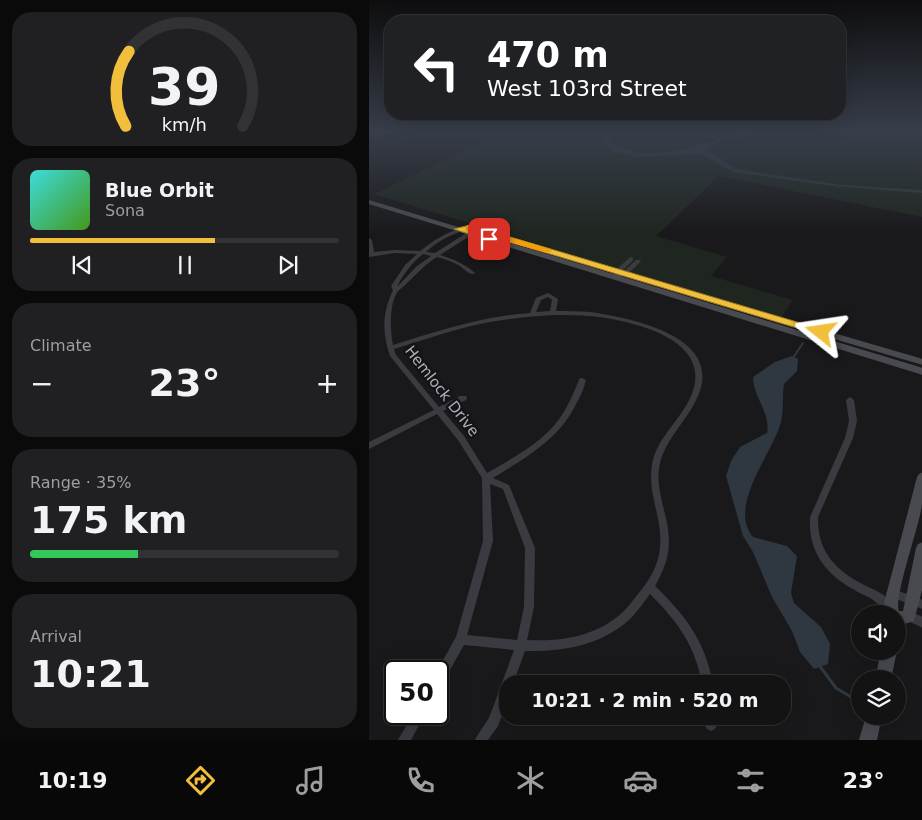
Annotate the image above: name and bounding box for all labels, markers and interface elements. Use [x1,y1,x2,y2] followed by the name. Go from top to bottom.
[404,35,469,100] icon: left
[487,35,609,75] text: 470 m
[148,57,221,117] text: 39
[487,76,687,101] text: West 103rd Street
[162,114,207,135] text: km/h
[105,179,214,201] text: Blue Orbit
[105,201,145,220] text: Sona
[468,218,510,260] pin
[475,225,503,253] icon: arrive
[68,251,96,279] icon: previous
[171,251,199,279] icon: pause
[274,251,302,279] icon: next
[794,305,846,357] position arrow
[30,336,92,355] text: Climate
[401,342,483,440] street label: Hemlock Drive
[149,361,220,405] text: 23°
[30,367,53,400] text: −
[316,367,339,400] text: +
[30,473,132,492] text: Range · 35%
[30,498,187,542] text: 175 km
[851,605,906,725] map controls
[851,605,906,660] button: sound
[30,627,82,646] text: Arrival
[30,652,151,696] text: 10:21
[384,660,449,725] speed limit sign: 50
[851,670,906,725] button: layers
[531,689,759,711] text: 10:21 · 2 min · 520 m
[183,763,218,798] icon: directions
[293,763,328,798] icon: music
[403,763,438,798] icon: phone
[513,763,548,798] icon: climate
[623,763,658,798] icon: car
[733,763,768,798] icon: filters
[38,768,108,793] text: 10:19
[843,768,884,793] text: 23°

